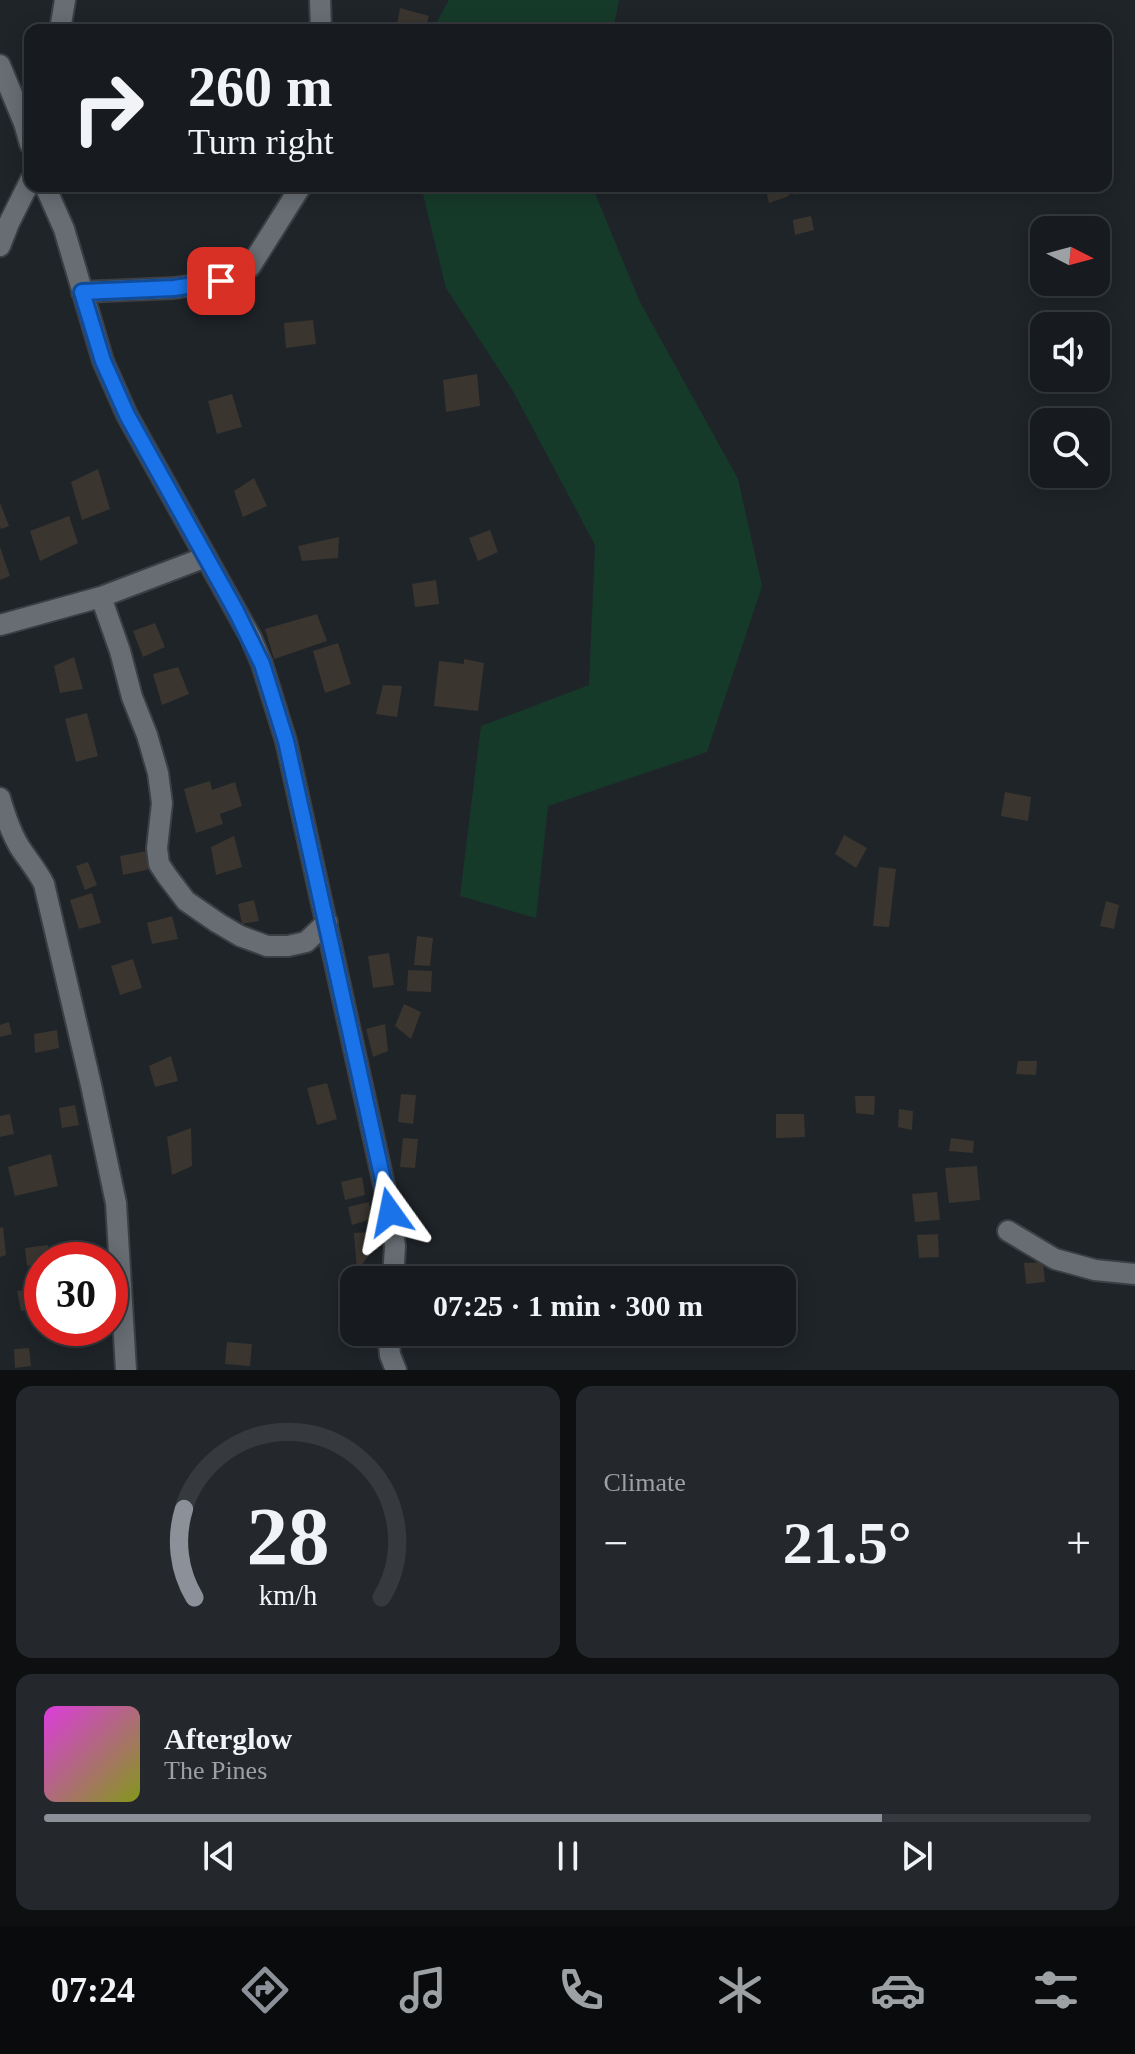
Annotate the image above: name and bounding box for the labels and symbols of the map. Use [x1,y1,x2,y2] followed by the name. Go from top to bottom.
[1030,216,1110,296] north arrow
[187,247,255,315] pin
[348,1170,432,1254] position arrow
[24,1242,128,1346] speed limit sign: 30

